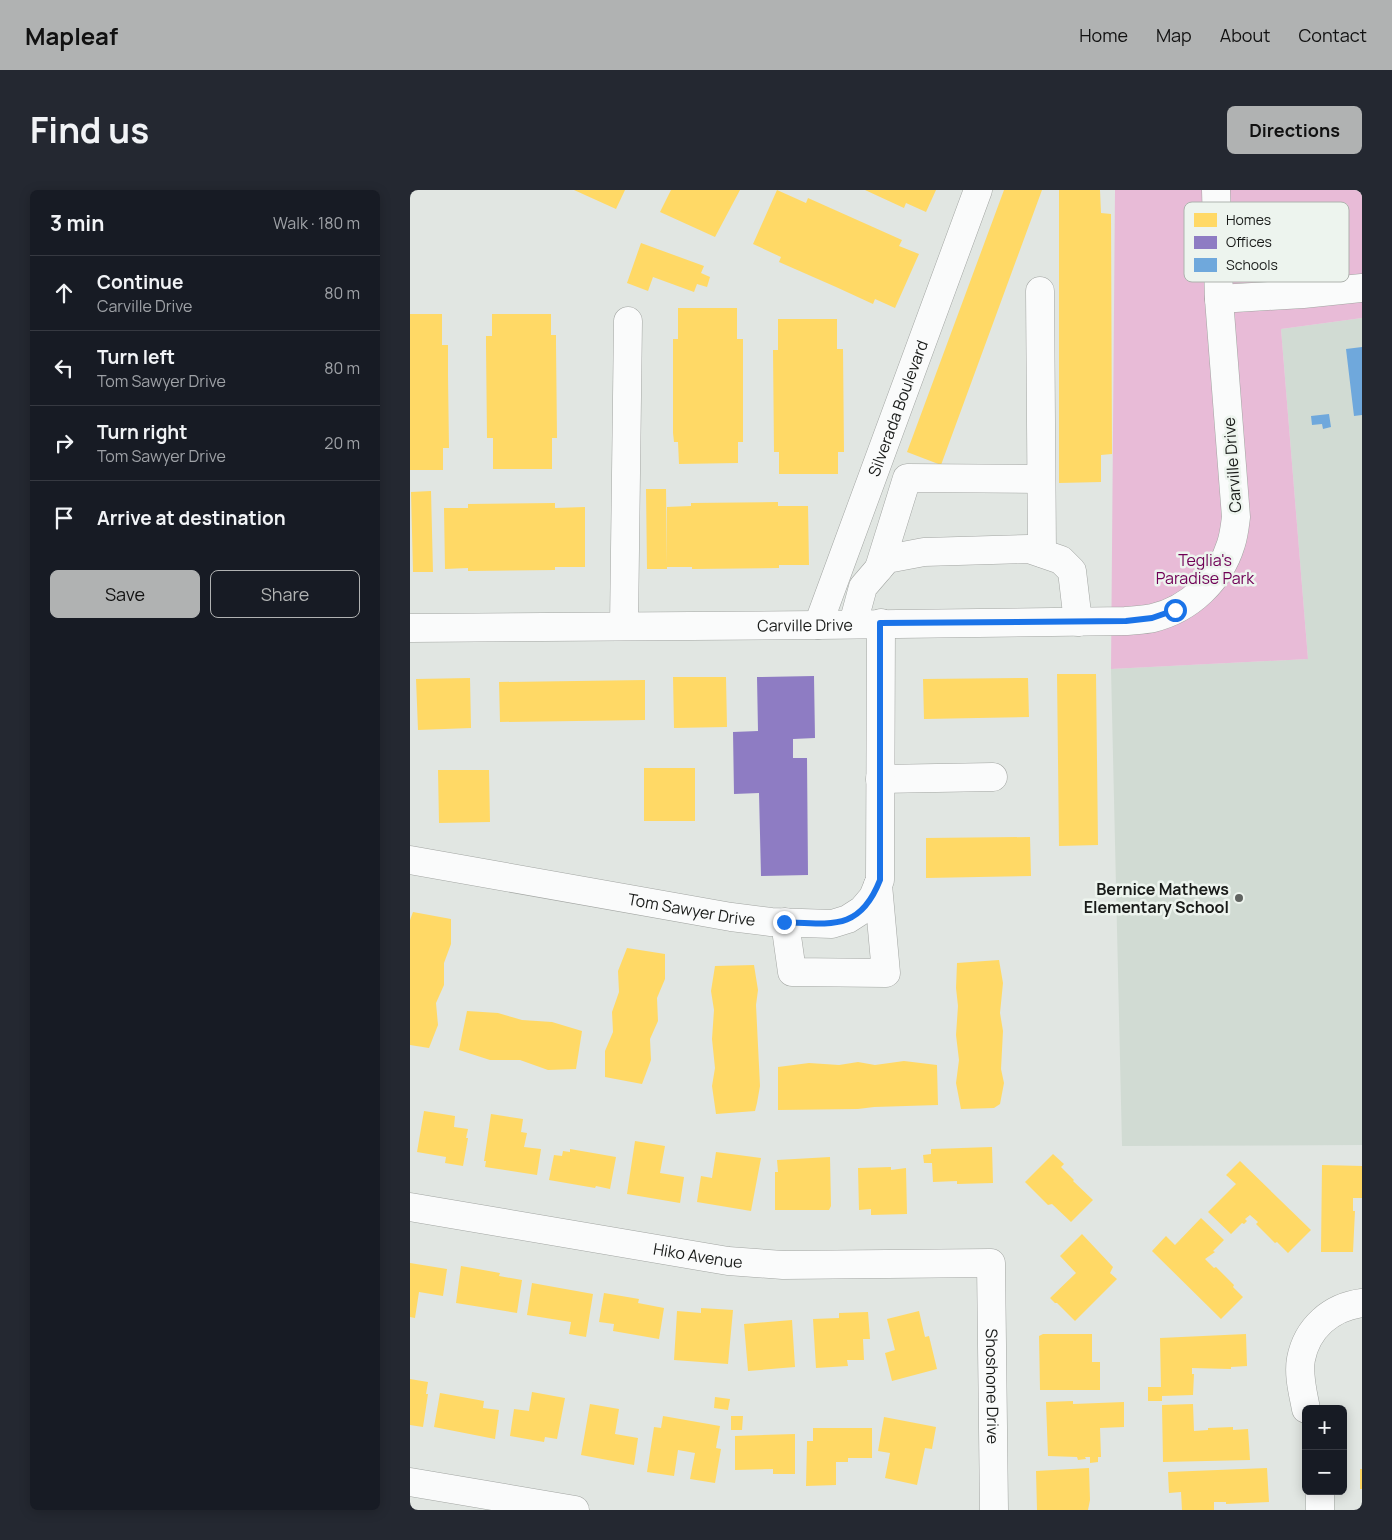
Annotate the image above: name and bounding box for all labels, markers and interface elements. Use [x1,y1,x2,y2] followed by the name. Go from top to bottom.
[25,19,118,52] text: Mapleaf
[1079,23,1128,47] text: Home
[1156,23,1192,47] text: Map
[1220,23,1270,47] text: About
[1298,23,1367,47] text: Contact
[30,106,149,154] text: Find us
[1227,106,1362,154] button: Directions
[1184,202,1349,282] legend
[50,209,104,237] text: 3 min
[1226,210,1271,229] text: Homes
[273,212,360,234] text: Walk · 180 m
[1226,232,1272,251] text: Offices
[1226,255,1278,274] text: Schools
[97,269,183,295] text: Continue
[50,279,78,307] icon: ahead
[324,282,360,304] text: 80 m
[97,295,192,317] text: Carville Drive
[863,337,933,479] street label: Silverada Boulevard
[97,344,175,370] text: Turn left
[50,354,78,382] icon: left
[324,357,360,379] text: 80 m
[97,370,226,392] text: Tom Sawyer Drive
[1218,417,1246,513] street label: Carville Drive
[97,419,187,445] text: Turn right
[50,429,78,457] icon: right
[324,432,360,454] text: 20 m
[97,445,226,467] text: Tom Sawyer Drive
[50,504,78,532] icon: arrive
[97,505,286,531] text: Arrive at destination
[1156,549,1255,589] park label: Teglia's Paradise Park
[50,570,200,618] button: Save
[210,570,360,618] button: Share
[1164,599,1187,622] route start
[757,614,853,636] street label: Carville Drive
[1084,878,1229,918] place label: Bernice Mathews Elementary School
[626,888,757,931] street label: Tom Sawyer Drive
[1233,892,1245,904] marker: Bernice Mathews Elementary School
[773,911,796,934] route end
[652,1238,743,1273] street label: Hiko Avenue
[981,1328,1004,1444] street label: Shoshone Drive
[1302,1405,1347,1495] map controls
[1302,1405,1347,1450] button: +
[1302,1450,1347,1495] button: −

